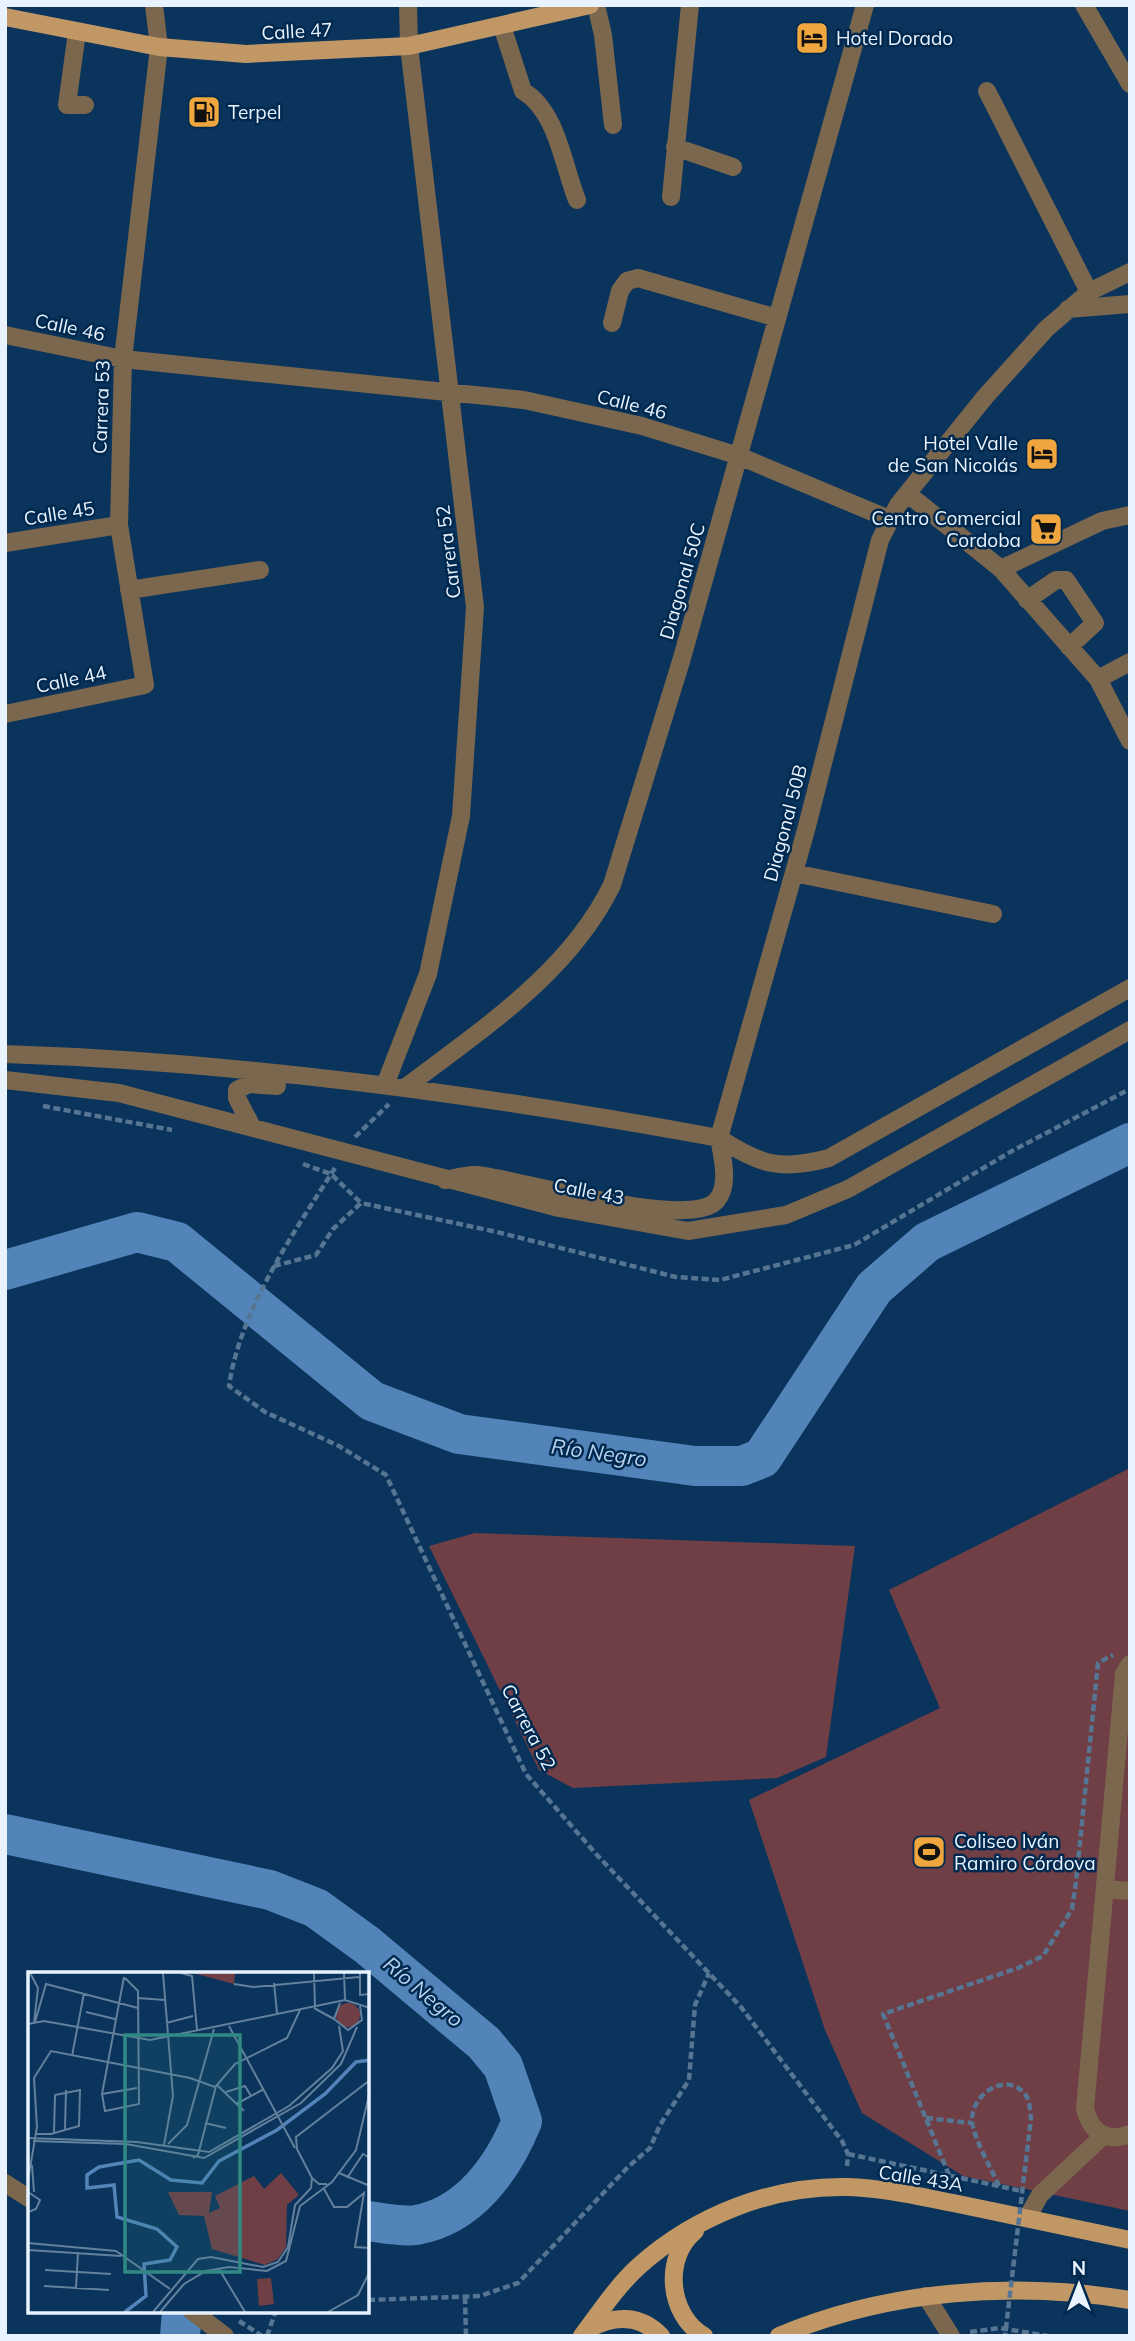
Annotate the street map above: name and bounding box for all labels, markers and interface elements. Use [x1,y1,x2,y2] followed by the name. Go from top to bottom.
[261,17,333,45] street label: Calle 47
[793,19,831,57] hotel icon: Hotel Dorado
[836,26,953,50] place label: Hotel Dorado
[185,93,223,131] fuel station icon: Terpel
[228,100,282,124] place label: Terpel
[33,308,107,346] street label: Calle 46
[87,360,115,454] street label: Carrera 53
[595,384,669,424] street label: Calle 46
[888,431,1018,477] place label: Hotel Valle de San Nicolás
[1023,435,1061,473] hotel icon: Hotel Valle de San Nicolás
[22,496,96,530] street label: Calle 45
[430,504,466,600] street label: Carrera 52
[871,506,1021,552] place label: Centro Comercial Cordoba
[1027,510,1065,548] supermarket icon: Centro Comercial Cordoba
[654,520,710,642] street label: Diagonal 50C
[34,660,108,698] street label: Calle 44
[758,762,812,884] street label: Diagonal 50B
[552,1172,626,1210] street label: Calle 43
[550,1432,649,1472] water label: Río Negro
[496,1680,562,1774] street label: Carrera 52
[954,1829,1096,1875] place label: Coliseo Iván Ramiro Córdova
[910,1833,948,1871] sports icon: Coliseo Iván Ramiro Córdova
[378,1950,469,2032] water label: Río Negro
[28,1972,369,2313] inset map
[877,2159,965,2197] street label: Calle 43A
[1044,2250,1114,2320] north arrow
[1072,2256,1086,2280] text: N

